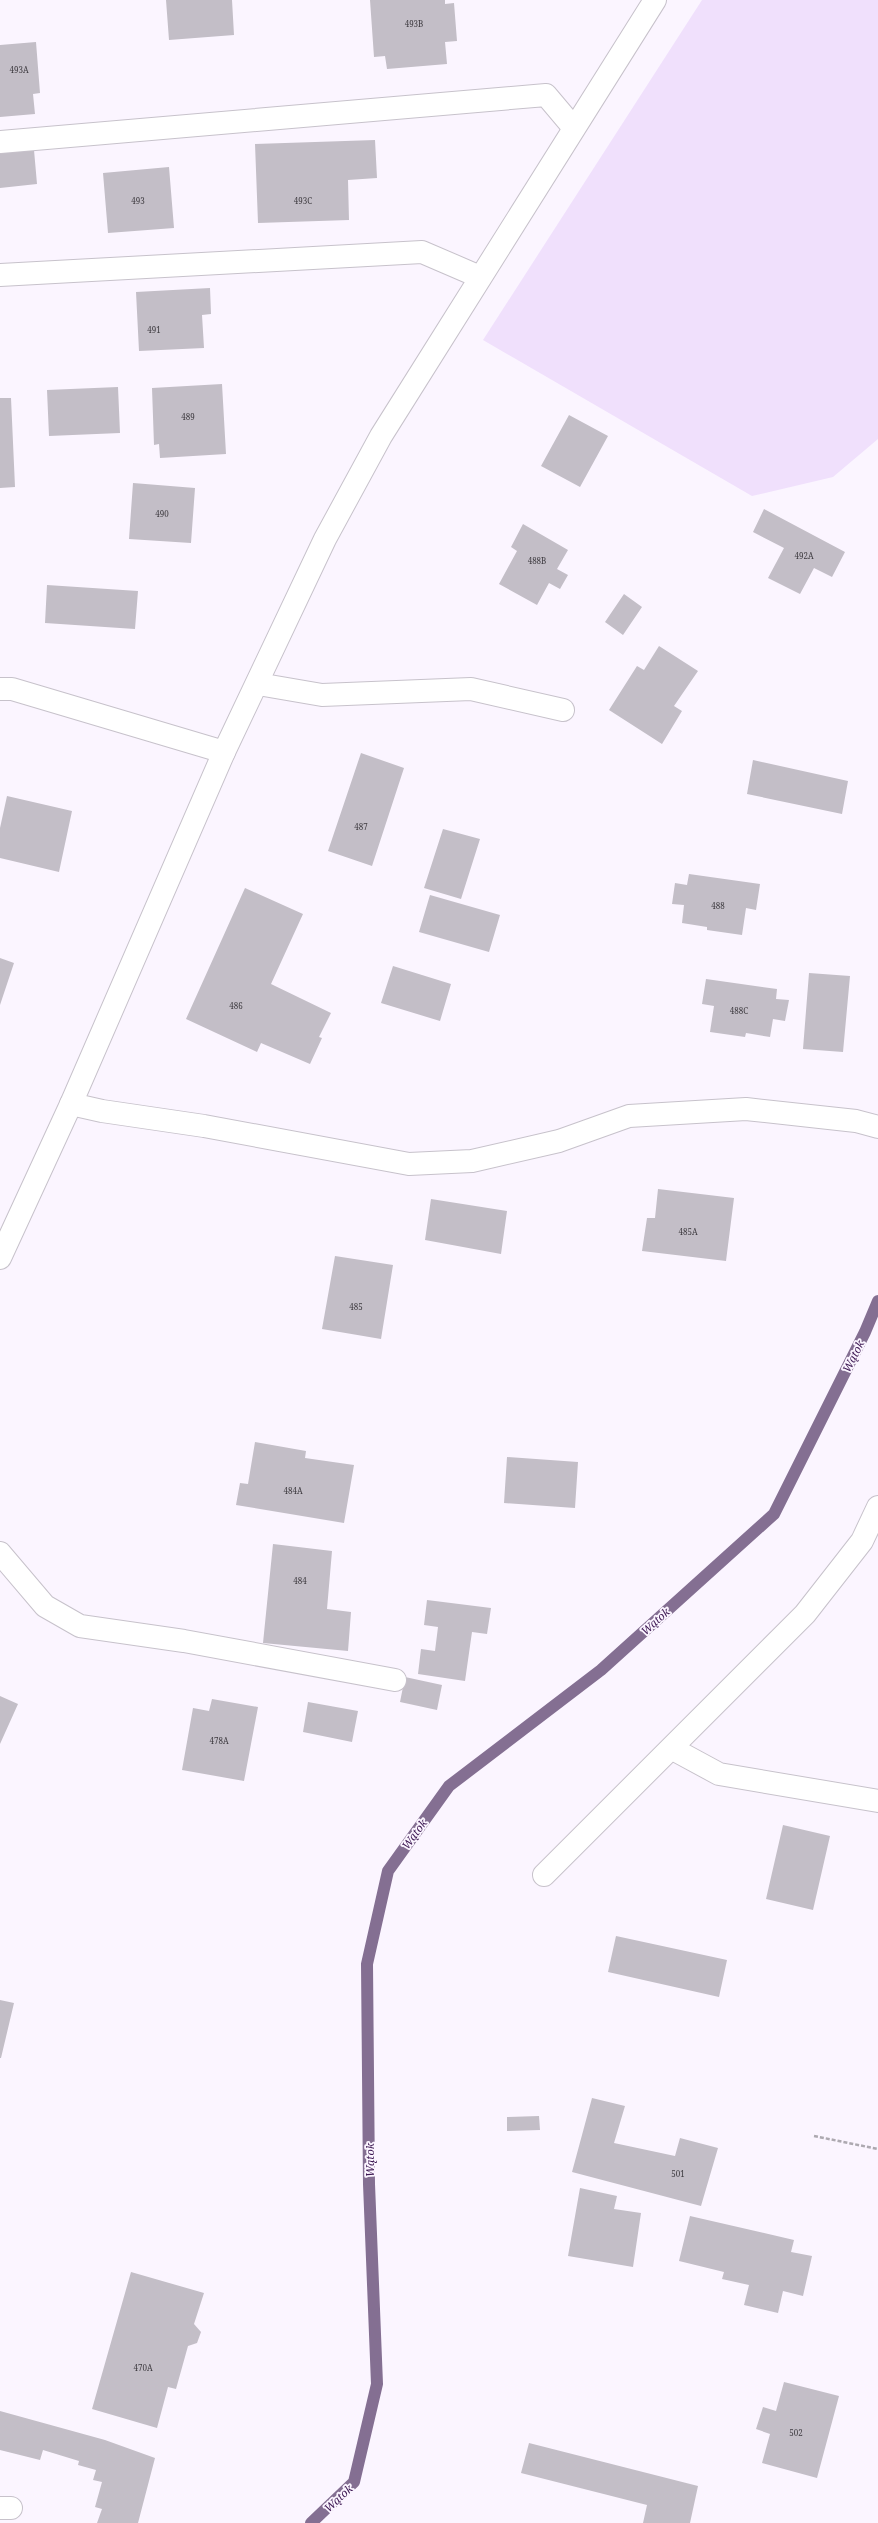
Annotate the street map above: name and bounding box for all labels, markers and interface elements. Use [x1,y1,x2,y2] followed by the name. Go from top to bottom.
[405,18,423,29] house number: 493B
[9,64,29,75] house number: 493A
[131,195,145,206] house number: 493
[294,195,312,206] house number: 493C
[147,324,161,335] house number: 491
[181,411,195,422] house number: 489
[155,508,169,519] house number: 490
[794,550,814,561] house number: 492A
[528,555,546,566] house number: 488B
[354,821,368,832] house number: 487
[711,900,725,911] house number: 488
[229,1000,243,1011] house number: 486
[730,1005,748,1016] house number: 488C
[678,1226,698,1237] house number: 485A
[349,1301,363,1312] house number: 485
[839,1337,868,1375] water label: Wątok
[283,1485,303,1496] house number: 484A
[293,1575,307,1586] house number: 484
[637,1604,673,1638] water label: Wątok
[209,1735,229,1746] house number: 478A
[398,1815,430,1852] water label: Wątok
[362,2142,377,2177] water label: Wątok
[671,2168,685,2179] house number: 501
[133,2362,153,2373] house number: 470A
[789,2427,803,2438] house number: 502
[320,2480,356,2515] water label: Wątok

